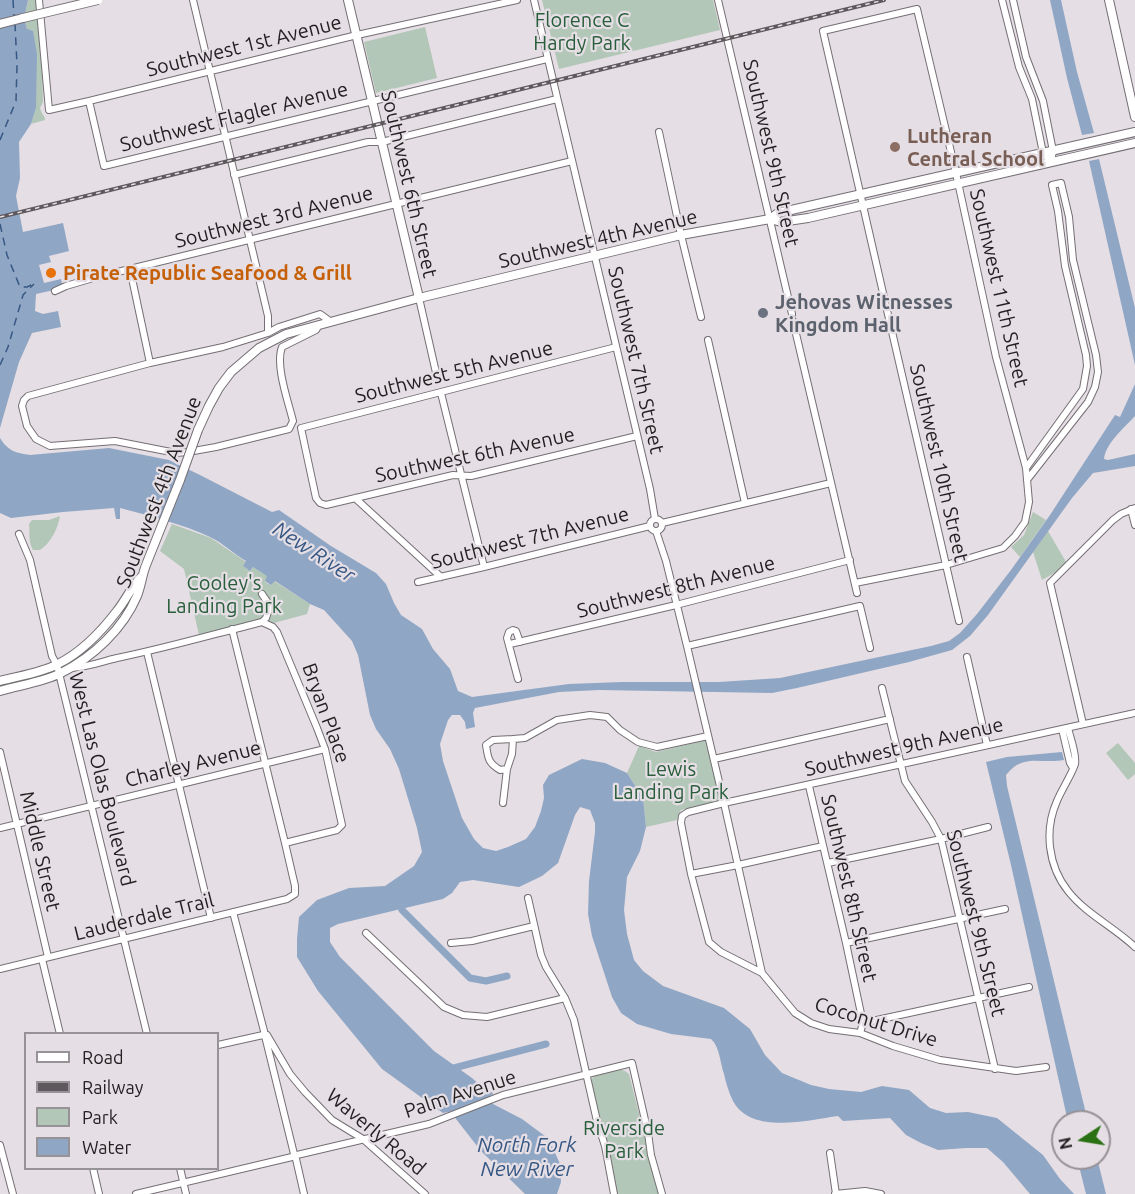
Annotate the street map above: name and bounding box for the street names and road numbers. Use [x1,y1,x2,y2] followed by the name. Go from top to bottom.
[144,10,344,82] street label: Southwest 1st Avenue
[738,57,804,249] street label: Southwest 9th Street
[118,77,350,157] street label: Southwest Flagler Avenue
[376,88,442,280] street label: Southwest 6th Street
[173,181,375,253] street label: Southwest 3rd Avenue
[964,187,1034,389] street label: Southwest 11th Street
[496,204,700,274] street label: Southwest 4th Avenue
[603,264,669,456] street label: Southwest 7th Street
[353,336,555,408] street label: Southwest 5th Avenue
[904,362,974,564] street label: Southwest 10th Street
[111,393,207,591] street label: Southwest 4th Avenue
[373,422,577,488] street label: Southwest 6th Avenue
[429,502,631,574] street label: Southwest 7th Avenue
[575,551,777,623] street label: Southwest 8th Avenue
[297,660,355,766] street label: Bryan Place
[64,669,140,889] street label: West Las Olas Boulevard
[802,712,1006,782] street label: Southwest 9th Avenue
[122,735,264,793] street label: Charley Avenue
[15,789,65,913] street label: Middle Street
[816,792,882,984] street label: Southwest 8th Street
[941,827,1011,1019] street label: Southwest 9th Street
[72,888,216,946] street label: Lauderdale Trail
[812,992,940,1052] street label: Coconut Drive
[401,1065,519,1123] street label: Palm Avenue
[321,1084,431,1180] street label: Waverly Road

